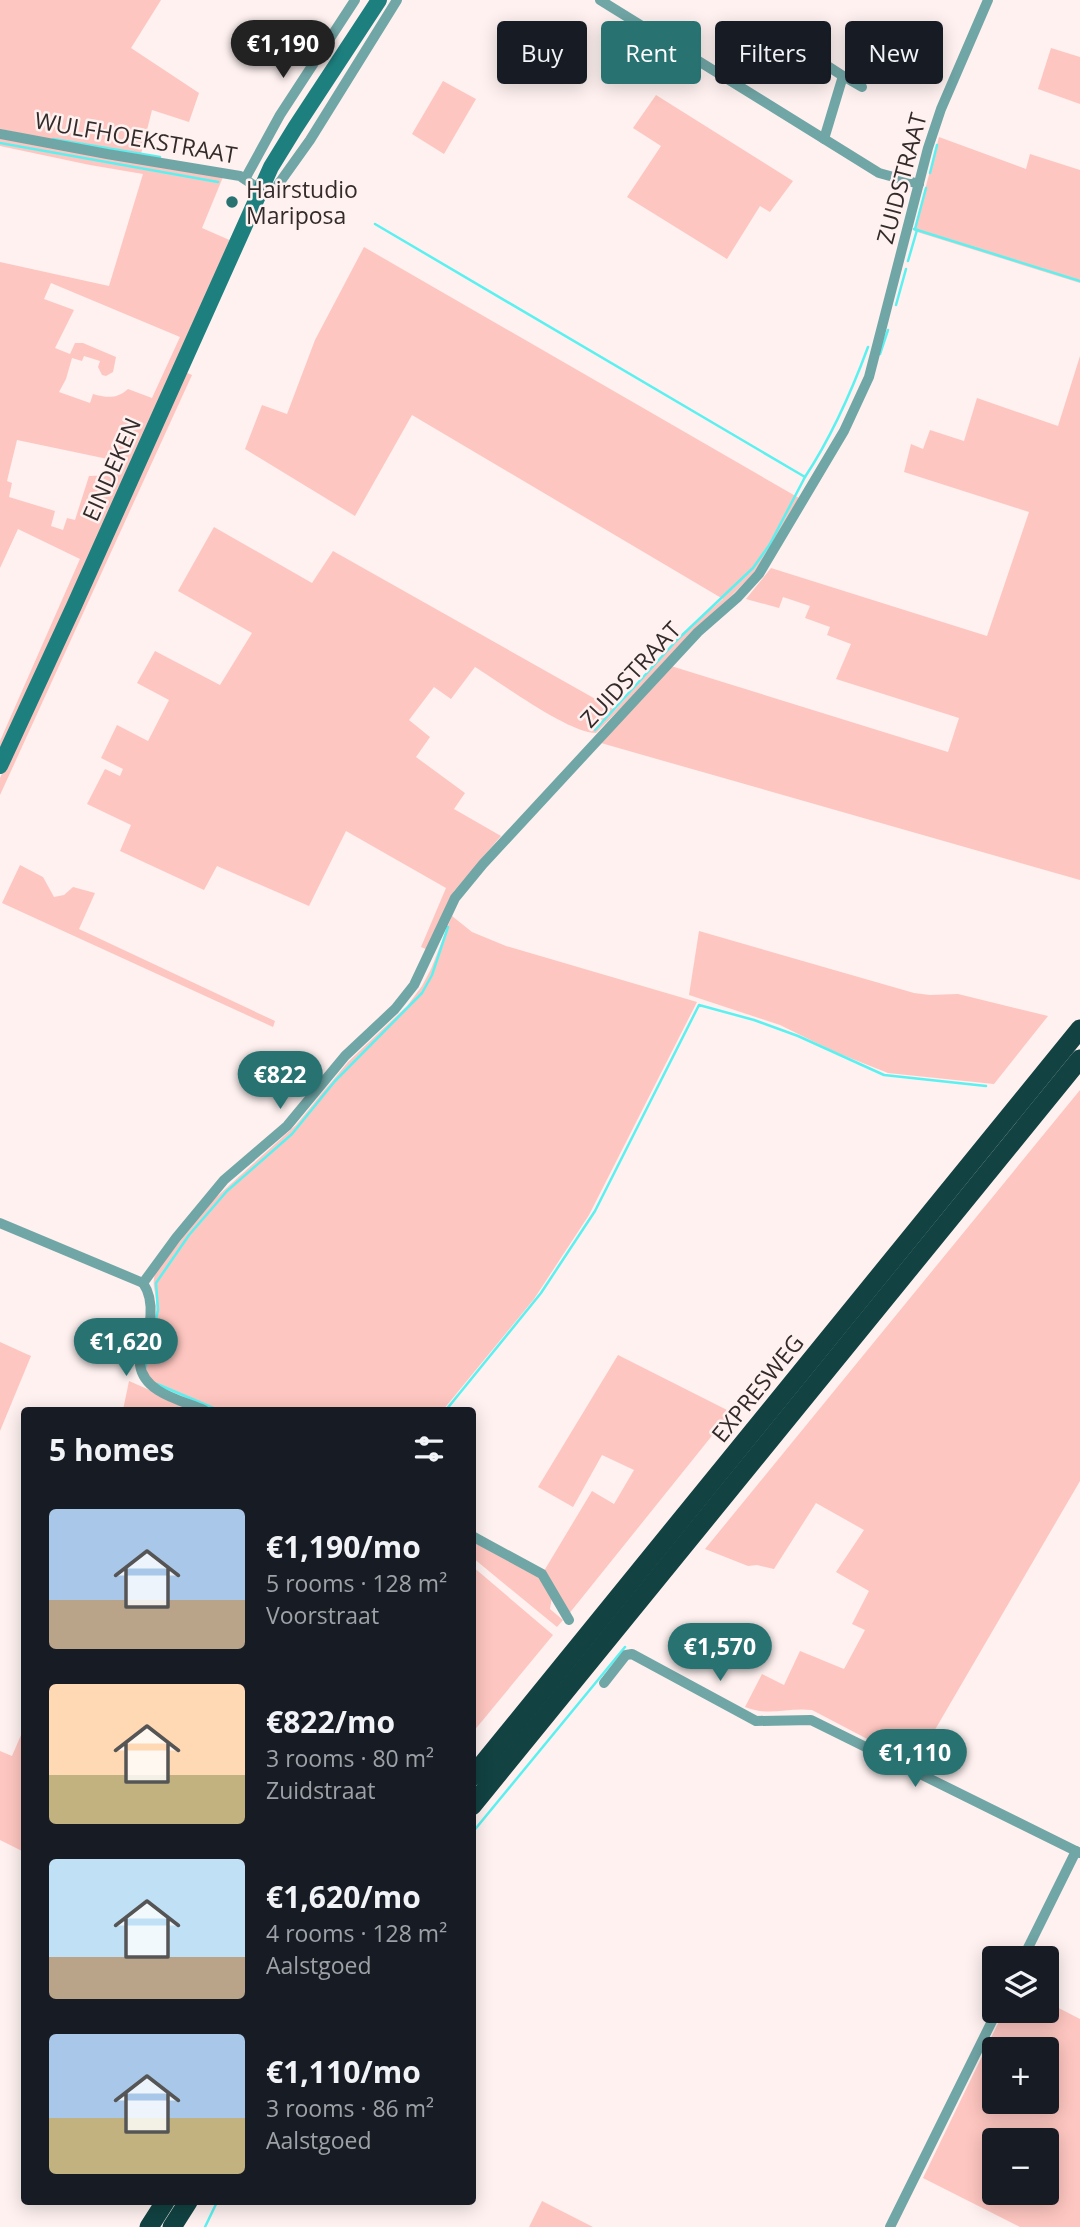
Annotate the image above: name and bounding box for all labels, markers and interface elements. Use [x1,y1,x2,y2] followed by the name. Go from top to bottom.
[226,20,340,80] pin: €1,190
[497,21,587,84] chip: Buy
[601,21,701,84] chip: Rent
[715,21,831,84] chip: Filters
[845,21,943,84] chip: New
[247,27,319,59] text: €1,190
[32,103,240,171] street label: WULFHOEKSTRAAT
[868,109,934,247] street label: ZUIDSTRAAT
[246,173,358,231] place label: Hairstudio Mariposa
[224,194,240,210] marker: Hairstudio Mariposa
[74,412,148,526] street label: EINDEKEN
[573,614,688,734] street label: ZUIDSTRAAT
[239,1052,321,1111] pin: €822
[254,1058,306,1090] text: €822
[69,1318,183,1378] pin: €1,620
[90,1325,162,1357] text: €1,620
[704,1327,810,1449] street label: EXPRESWEG
[49,1429,174,1470] text: 5 homes
[410,1430,448,1468] icon: filters
[266,1526,421,1567] text: €1,190/mo
[105,1537,189,1621] icon: home
[266,1567,447,1599] text: 5 rooms · 128 m²
[266,1599,379,1631] text: Voorstraat
[663,1624,777,1683] pin: €1,570
[684,1630,756,1662] text: €1,570
[266,1701,395,1742] text: €822/mo
[105,1712,189,1796] icon: home
[858,1730,972,1789] pin: €1,110
[879,1736,951,1768] text: €1,110
[266,1742,434,1774] text: 3 rooms · 80 m²
[266,1774,375,1806] text: Zuidstraat
[266,1876,421,1917] text: €1,620/mo
[105,1887,189,1971] icon: home
[266,1917,447,1949] text: 4 rooms · 128 m²
[982,1946,1059,2205] map controls
[982,1946,1059,2023] button: layers
[266,1949,372,1981] text: Aalstgoed
[982,2037,1059,2114] button: +
[266,2051,421,2092] text: €1,110/mo
[105,2062,189,2146] icon: home
[266,2092,434,2124] text: 3 rooms · 86 m²
[266,2124,372,2156] text: Aalstgoed
[982,2128,1059,2205] button: −

